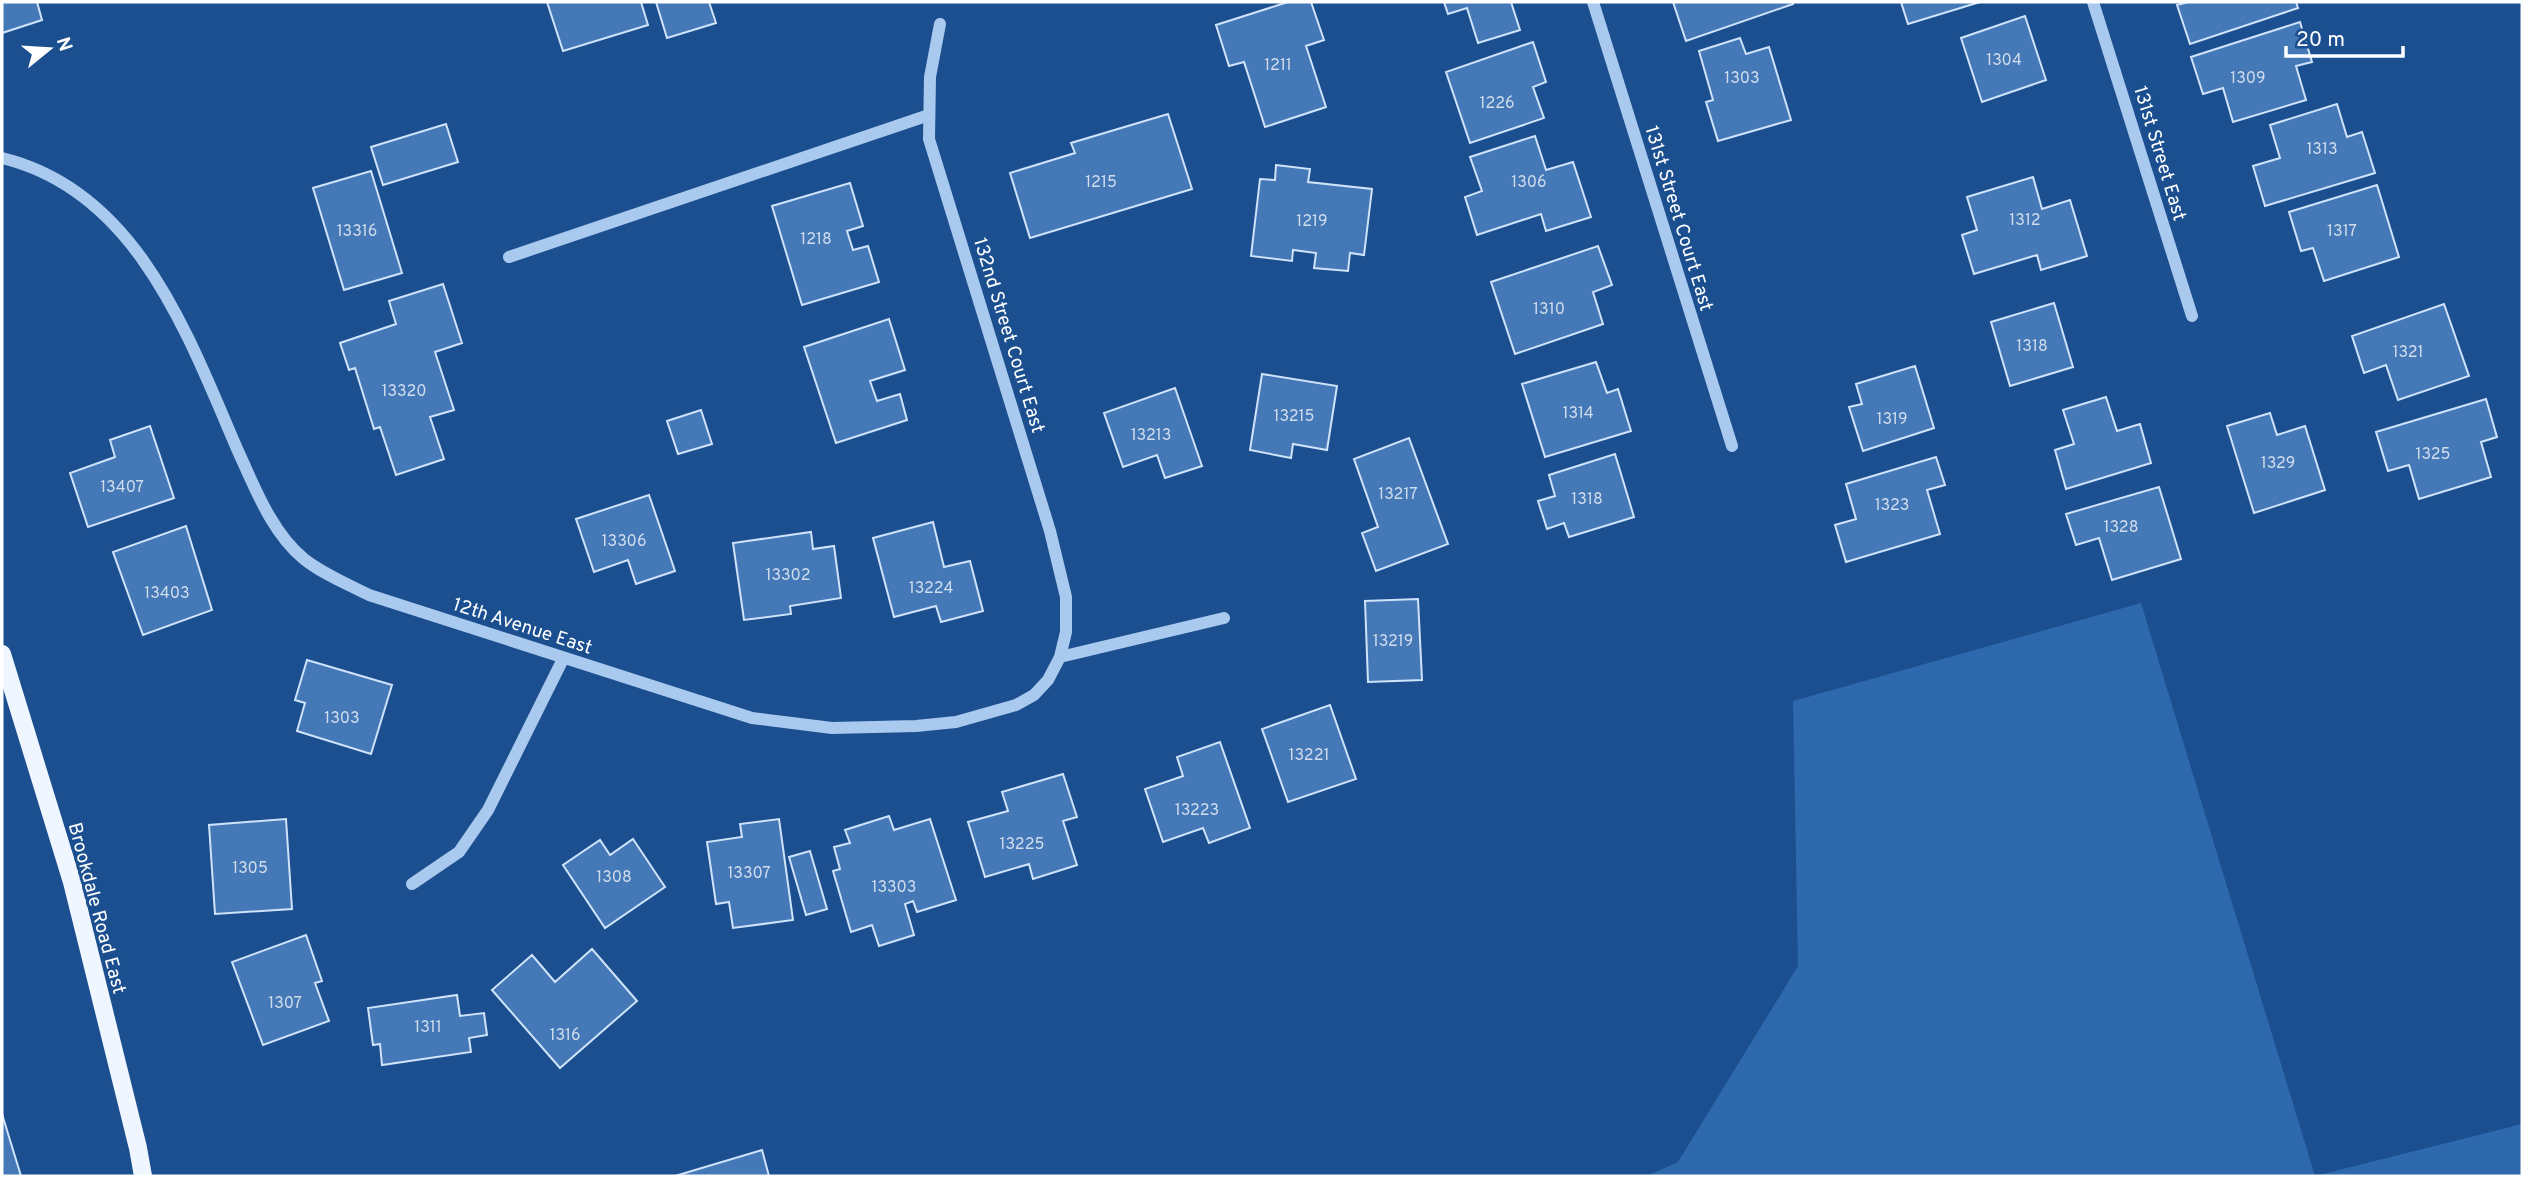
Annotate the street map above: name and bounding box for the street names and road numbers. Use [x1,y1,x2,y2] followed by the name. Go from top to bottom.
[2127,83,2191,224] street label: 131st Street East
[1638,123,1718,314] street label: 131st Street Court East
[967,235,1049,436] street label: 132nd Street Court East
[450,593,595,661] street label: 12th Avenue East
[62,820,130,997] street label: Brookdale Road East

